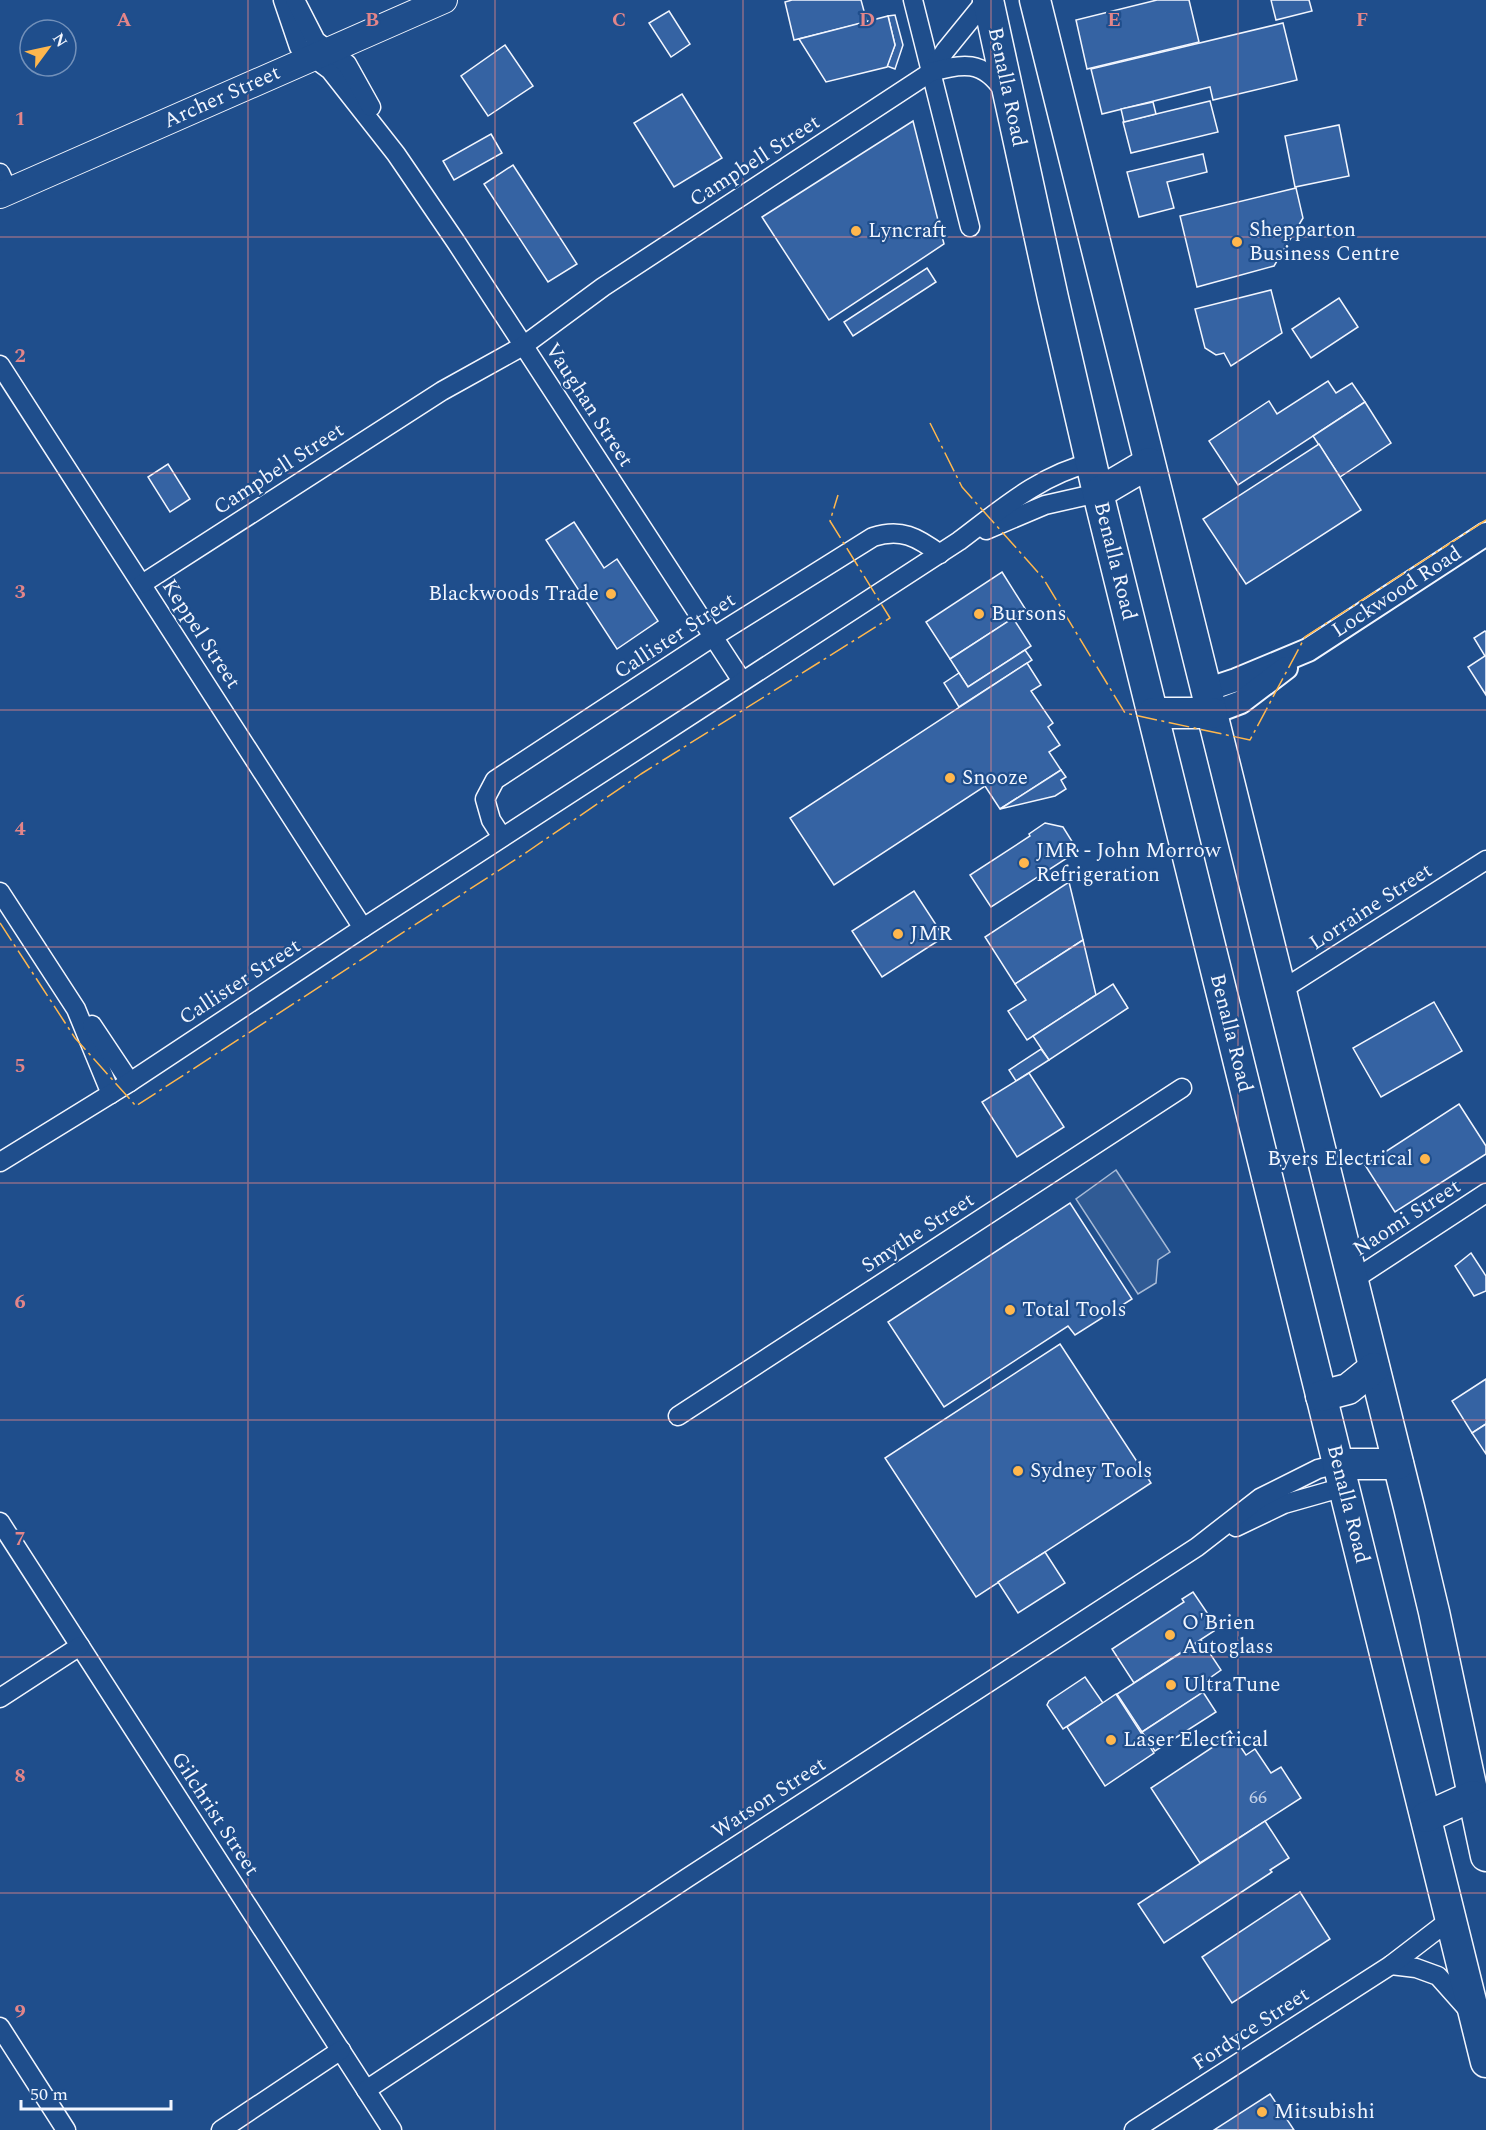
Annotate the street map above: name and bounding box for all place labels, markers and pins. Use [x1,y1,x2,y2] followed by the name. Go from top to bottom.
[1249,214,1400,270] place label: Shepparton Business Centre
[868,215,947,247] place label: Lyncraft
[849,224,863,238] marker: Lyncraft
[1230,235,1244,249] marker: Shepparton Business Centre
[428,578,599,610] place label: Blackwoods Trade
[604,587,618,601] marker: Blackwoods Trade
[991,598,1067,630] place label: Bursons
[972,607,986,621] marker: Bursons
[962,762,1028,794] place label: Snooze
[943,771,957,785] marker: Snooze
[1036,835,1222,891] place label: JMR - John Morrow Refrigeration
[1017,856,1031,870] marker: JMR - John Morrow Refrigeration
[910,918,952,950] place label: JMR
[891,927,905,941] marker: JMR
[1267,1143,1413,1175] place label: Byers Electrical
[1418,1152,1432,1166] marker: Byers Electrical
[1022,1294,1127,1326] place label: Total Tools
[1003,1303,1017,1317] marker: Total Tools
[1030,1455,1152,1487] place label: Sydney Tools
[1011,1464,1025,1478] marker: Sydney Tools
[1182,1607,1274,1663] place label: O'Brien Autoglass
[1163,1628,1177,1642] marker: O'Brien Autoglass
[1183,1669,1281,1701] place label: UltraTune
[1164,1678,1178,1692] marker: UltraTune
[1123,1724,1268,1756] place label: Laser Electrical
[1104,1733,1118,1747] marker: Laser Electrical
[1274,2096,1375,2128] place label: Mitsubishi
[1255,2105,1269,2119] marker: Mitsubishi

